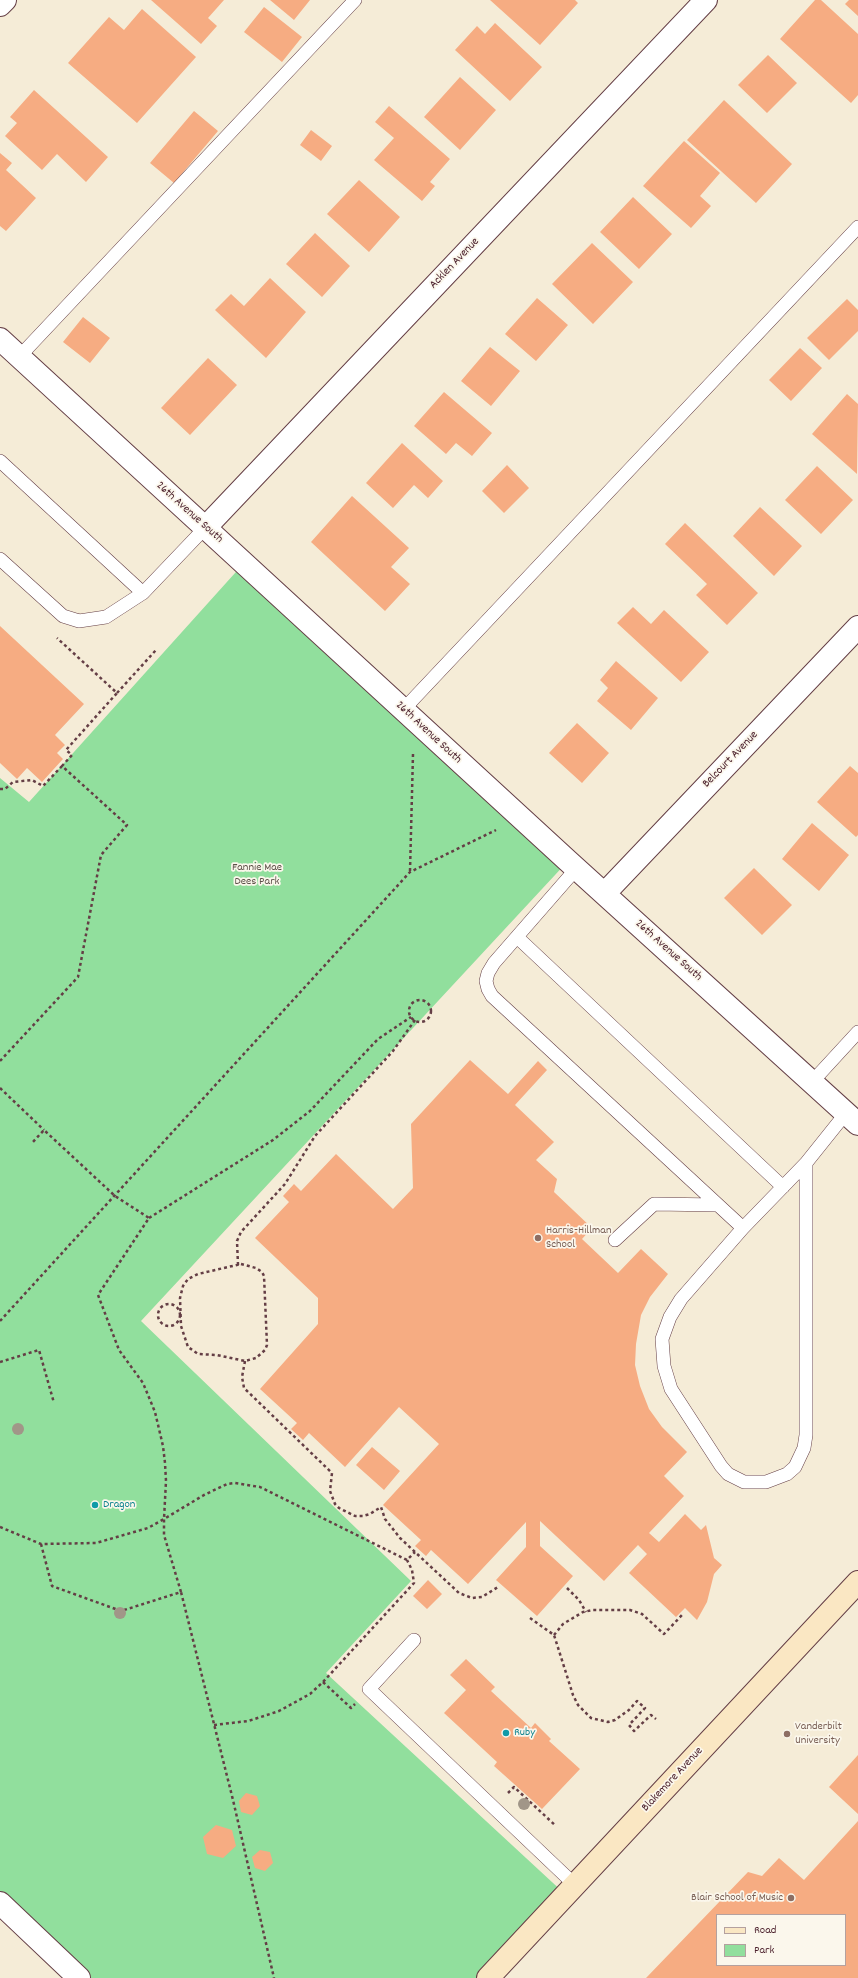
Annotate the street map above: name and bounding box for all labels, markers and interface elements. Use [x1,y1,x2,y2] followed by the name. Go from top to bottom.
[427,235,483,293] street label: Acklen Avenue
[153,479,225,547] street label: 26th Avenue South
[392,699,464,767] street label: 26th Avenue South
[700,729,762,791] street label: Belcourt Avenue
[232,861,282,889] park label: Fannie Mae Dees Park
[632,917,704,985] street label: 26th Avenue South
[546,1224,611,1252] place label: Harris-Hillman School
[533,1233,543,1243] marker: Harris-Hillman School
[103,1498,135,1512] place label: Dragon
[90,1500,100,1510] marker: Dragon
[795,1720,842,1748] place label: Vanderbilt University
[514,1726,535,1740] place label: Ruby
[501,1728,511,1738] marker: Ruby
[782,1729,792,1739] marker: Vanderbilt University
[639,1745,707,1815] street label: Blakemore Avenue
[691,1891,783,1905] place label: Blair School of Music
[786,1893,796,1903] marker: Blair School of Music
[716,1914,846,1966] legend
[754,1922,776,1939] text: Road
[754,1942,774,1959] text: Park

